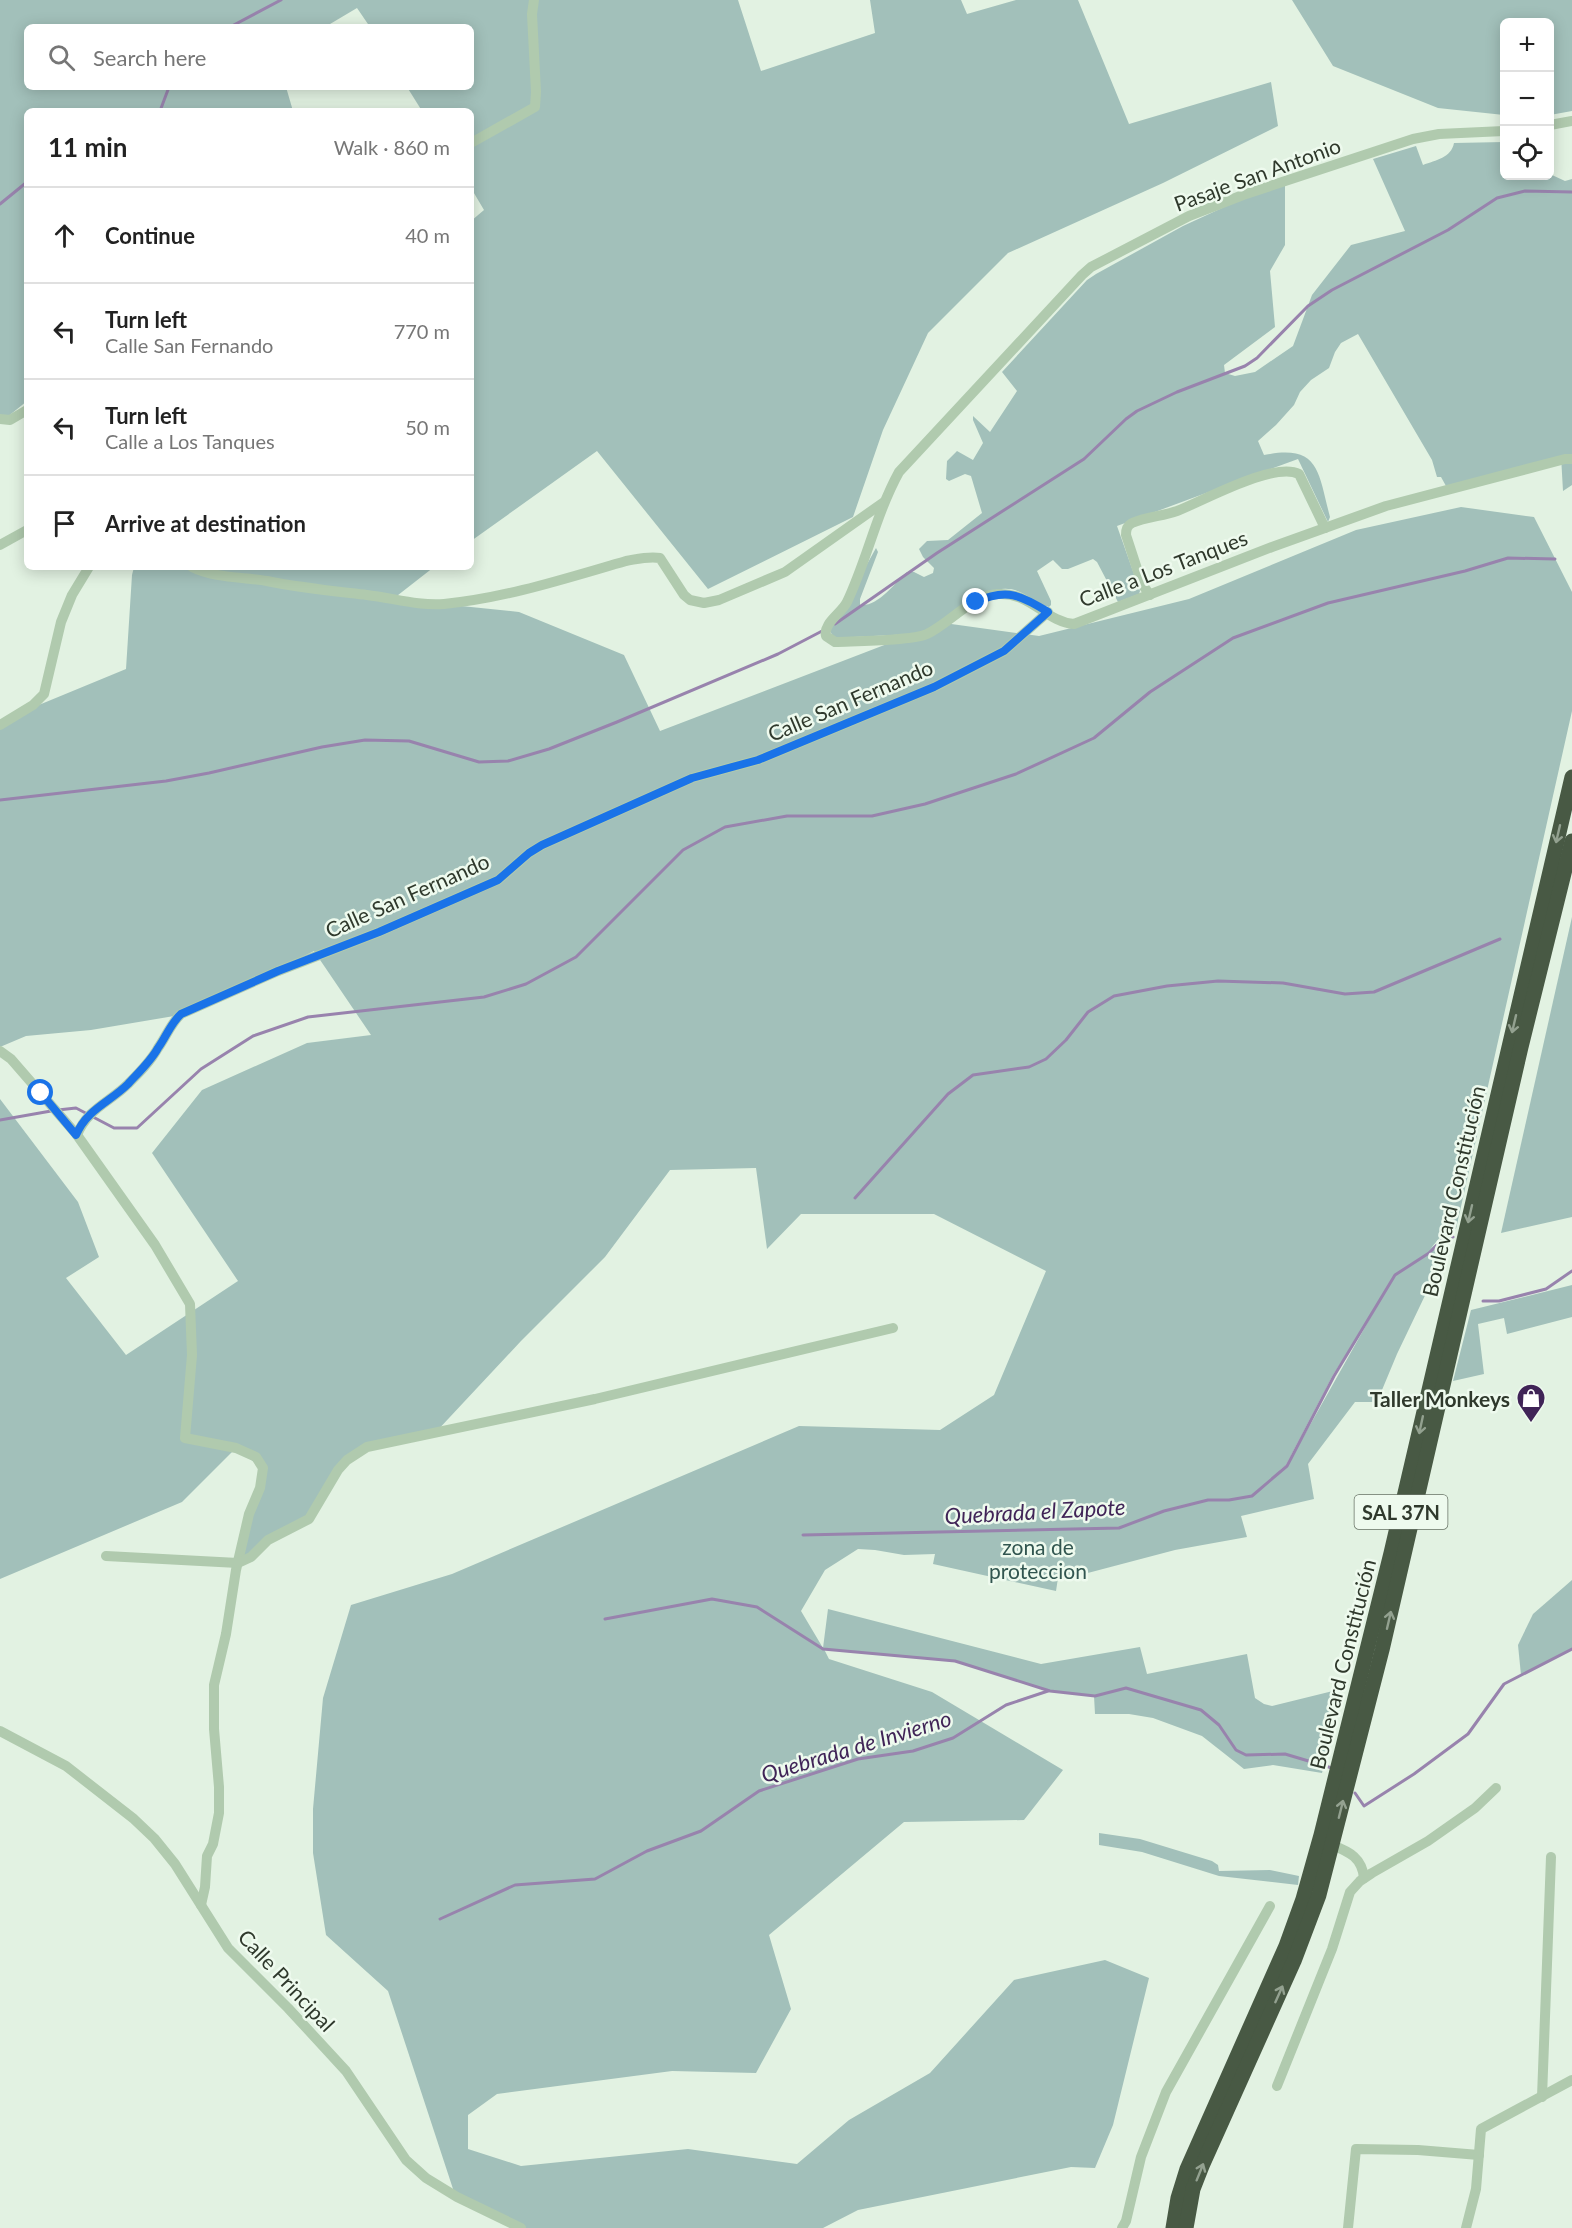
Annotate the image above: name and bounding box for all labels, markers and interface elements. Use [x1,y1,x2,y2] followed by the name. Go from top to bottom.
[1500,18,1554,180] map controls
[1500,18,1554,72] button: +
[24,24,474,90] search box
[45,41,78,74] icon: search
[93,44,206,71] text: Search here
[1500,72,1554,126] button: −
[1500,126,1554,180] button: locate
[48,131,128,163] text: 11 min
[1170,132,1344,216] street label: Pasaje San Antonio
[334,135,450,159] text: Walk · 860 m
[48,219,81,252] icon: ahead
[105,222,195,249] text: Continue
[405,223,450,247] text: 40 m
[105,306,187,333] text: Turn left
[48,315,81,348] icon: left
[394,319,450,343] text: 770 m
[105,333,273,357] text: Calle San Fernando
[105,402,187,429] text: Turn left
[48,411,81,444] icon: left
[405,415,450,439] text: 50 m
[105,429,275,453] text: Calle a Los Tanques
[48,507,81,540] icon: arrive
[105,510,306,537] text: Arrive at destination
[1075,524,1251,612] street label: Calle a Los Tanques
[962,588,988,614] route end
[764,654,936,746] street label: Calle San Fernando
[1552,825,1564,844] one-way arrow
[321,848,493,942] street label: Calle San Fernando
[1507,1014,1519,1033] one-way arrow
[27,1079,53,1105] route start
[1417,1083,1489,1299] street label: Boulevard Constitución
[1464,1204,1475,1223] one-way arrow
[1515,1382,1547,1424] shop icon: Taller Monkeys
[1370,1386,1510,1411] place label: Taller Monkeys
[1415,1414,1426,1434] one-way arrow
[944,1493,1126,1529] water label: Quebrada el Zapote
[1354,1495,1448,1529] road number: SAL 37N
[989,1534,1087,1583] park label: zona de proteccion
[1304,1556,1380,1772] street label: Boulevard Constitución
[1384,1611,1395,1630] one-way arrow
[758,1704,954,1788] water label: Quebrada de Invierno
[1336,1800,1348,1819] one-way arrow
[234,1924,340,2036] street label: Calle Principal
[1274,1985,1286,2003] one-way arrow
[1195,2163,1206,2181] one-way arrow

